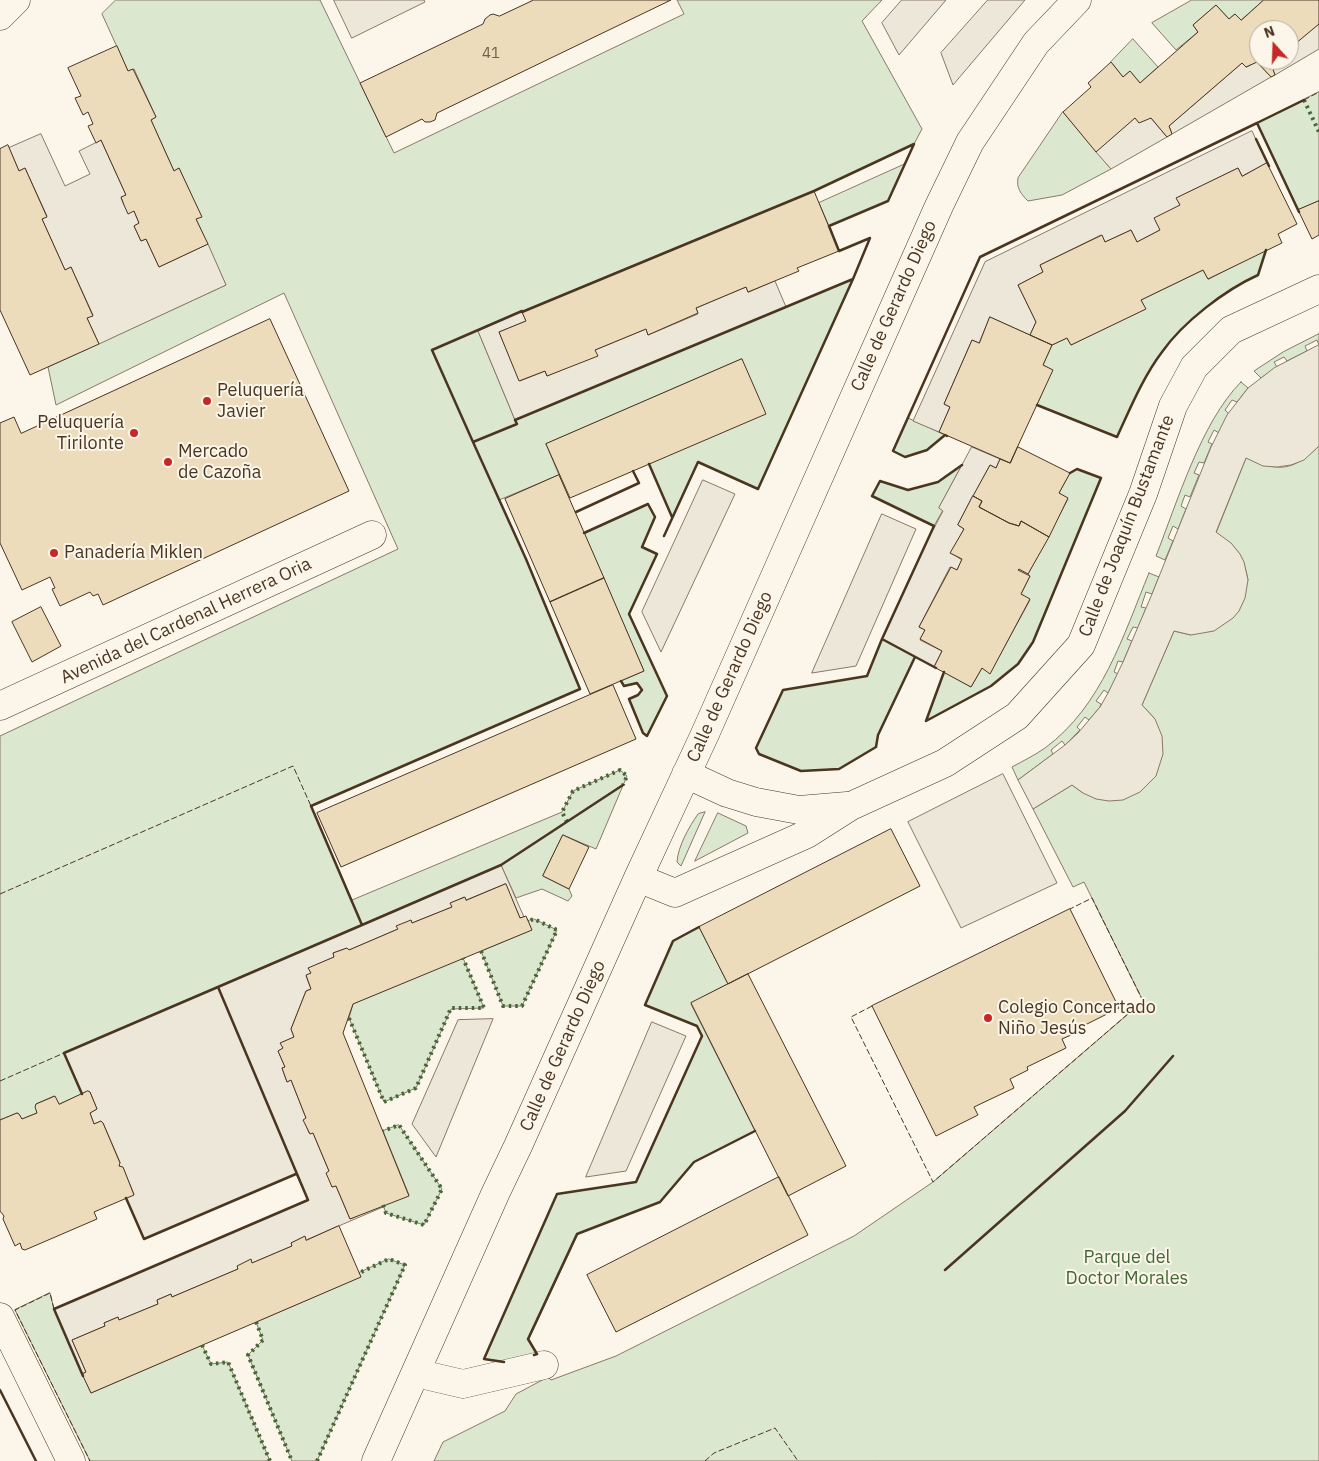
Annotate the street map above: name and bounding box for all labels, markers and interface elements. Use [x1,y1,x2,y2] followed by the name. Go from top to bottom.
[1249,20,1299,70] north arrow
[1261,22,1277,42] text: N
[482,45,500,63] house number: 41
[847,217,941,395] street label: Calle de Gerardo Diego
[217,380,304,422] place label: Peluquería Javier
[201,395,213,407] marker: Peluquería Javier
[37,412,124,454] place label: Peluquería Tirilonte
[1075,412,1179,640] street label: Calle de Joaquín Bustamante
[128,427,140,439] marker: Peluquería Tirilonte
[178,441,261,484] place label: Mercado de Cazoña
[162,456,174,468] marker: Mercado de Cazoña
[64,542,203,564] place label: Panadería Miklen
[48,547,60,559] marker: Panadería Miklen
[57,553,315,689] street label: Avenida del Cardenal Herrera Oria
[683,588,777,766] street label: Calle de Gerardo Diego
[516,957,610,1135] street label: Calle de Gerardo Diego
[998,997,1156,1040] place label: Colegio Concertado Niño Jesús
[982,1012,994,1024] marker: Colegio Concertado Niño Jesús
[1066,1247,1188,1290] park label: Parque del Doctor Morales

